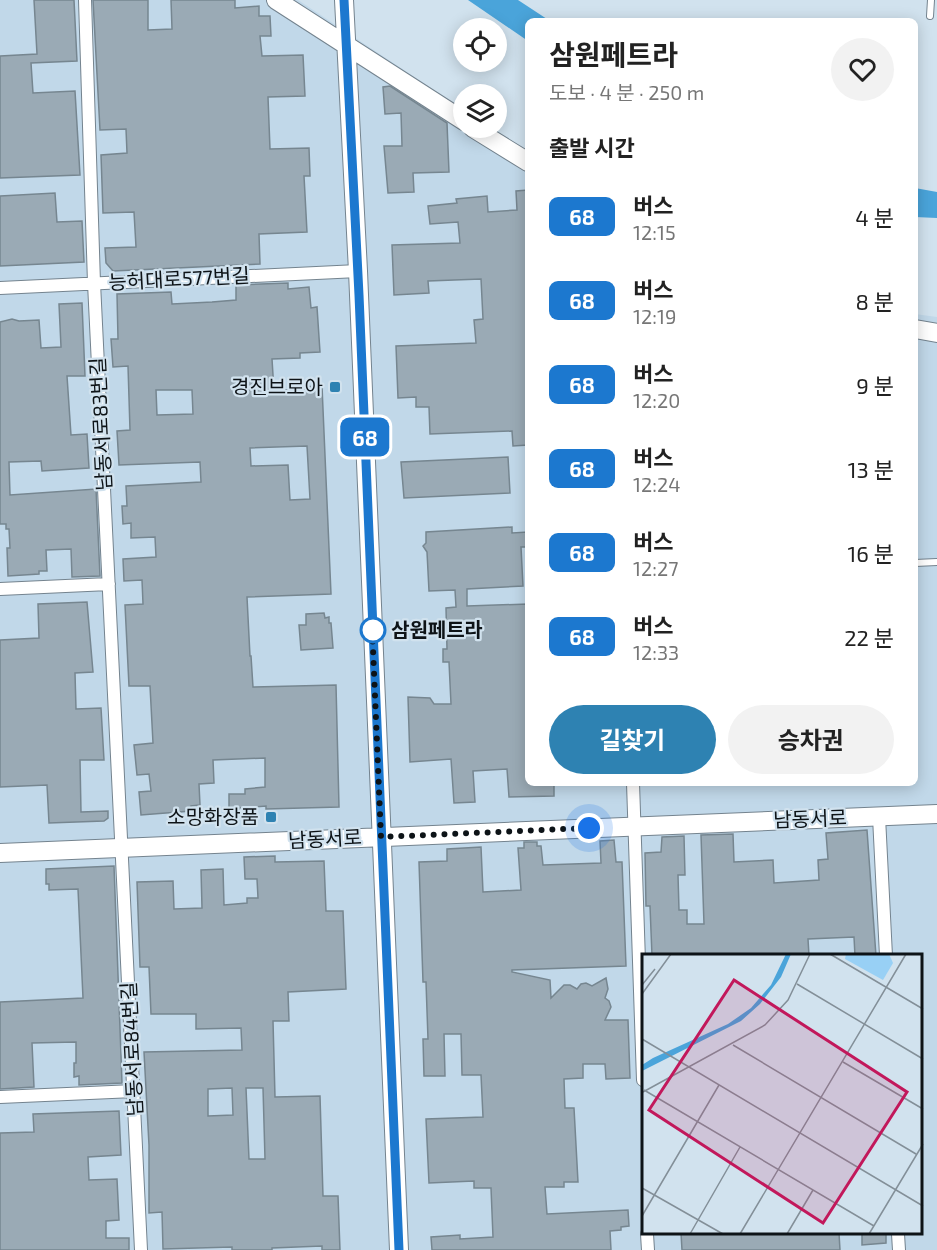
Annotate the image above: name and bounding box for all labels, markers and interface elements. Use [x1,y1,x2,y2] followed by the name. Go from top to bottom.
[453,18,507,138] map controls
[453,18,507,72] button: locate
[549,37,678,71] text: 삼원페트라
[831,38,894,101] button: heart
[549,80,704,104] text: 도보 · 4 분 · 250 m
[453,84,507,138] button: layers
[549,134,635,160] text: 출발 시간
[633,192,673,218] text: 버스
[569,204,595,229] text: 68
[855,204,894,230] text: 4 분
[633,220,676,244] text: 12:15
[108,262,250,294] street label: 능허대로577번길
[633,276,673,302] text: 버스
[569,288,595,313] text: 68
[855,288,894,314] text: 8 분
[633,304,676,328] text: 12:19
[85,357,115,491] street label: 남동서로83번길
[633,360,673,386] text: 버스
[569,372,595,397] text: 68
[856,372,894,398] text: 9 분
[231,374,323,398] place label: 경진브로아
[328,380,342,394] marker: 경진브로아
[633,388,680,412] text: 12:20
[338,418,392,456] line badge: 68
[352,425,378,450] text: 68
[633,444,673,470] text: 버스
[569,456,595,481] text: 68
[848,456,894,482] text: 13 분
[633,472,680,496] text: 12:24
[633,528,673,554] text: 버스
[569,540,595,565] text: 68
[848,540,894,566] text: 16 분
[633,556,678,580] text: 12:27
[633,612,673,638] text: 버스
[360,617,386,643] marker: 삼원페트라
[391,617,483,641] place label: 삼원페트라
[569,624,595,649] text: 68
[844,624,894,650] text: 22 분
[633,640,679,664] text: 12:33
[549,705,716,774] button: 길찾기
[728,705,894,774] button: 승차권
[167,804,259,828] place label: 소망화장품
[773,805,847,831] street label: 남동서로
[264,810,278,824] marker: 소망화장품
[574,813,604,843] your location
[288,824,362,852] street label: 남동서로
[642,954,922,1235] inset map
[115,981,147,1117] street label: 남동서로84번길

